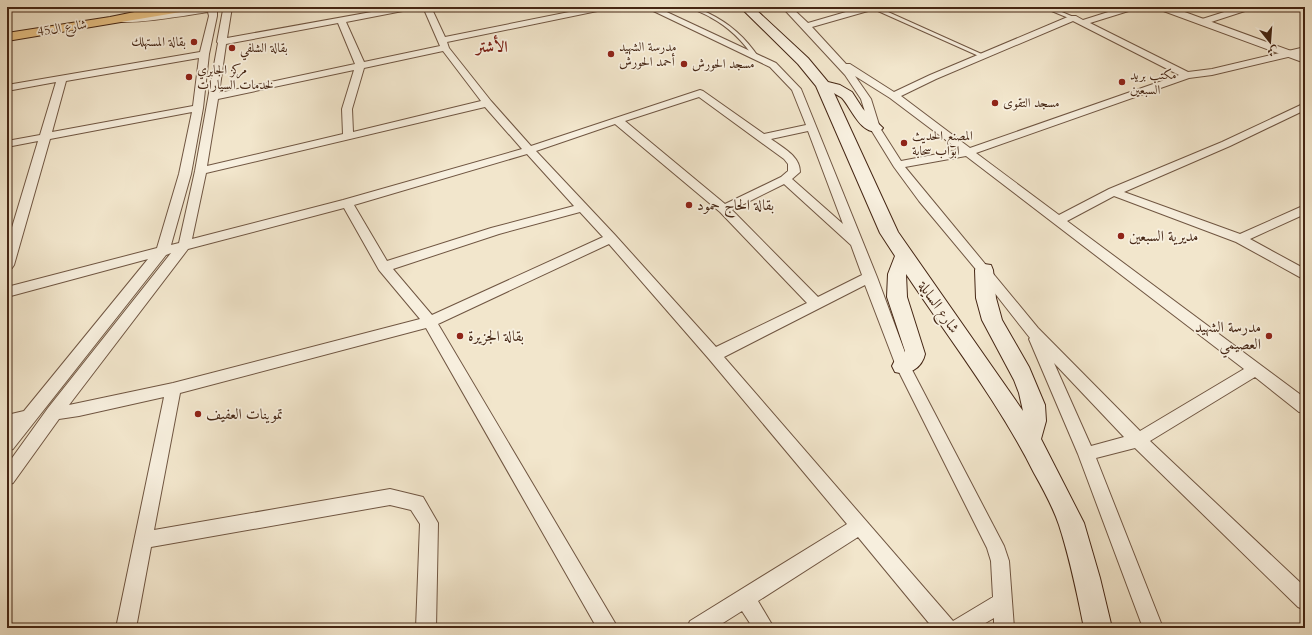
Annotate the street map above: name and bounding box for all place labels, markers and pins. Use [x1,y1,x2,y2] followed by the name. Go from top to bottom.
[131,33,186,51] place label: بقالة المستهلك
[189,37,199,47] marker: بقالة المستهلك
[619,38,676,71] place label: مدرسة الشهيد أحمد الحورش
[240,39,288,61] place label: بقالة الشلفي
[227,43,237,53] marker: بقالة الشلفي
[606,49,616,59] marker: مدرسة الشهيد أحمد الحورش
[692,55,755,73] place label: مسجد الحورش
[679,59,689,69] marker: مسجد الحورش
[197,61,274,94] place label: مركز الجابري لخدمات السيارات
[1130,66,1177,99] place label: مكتب بريد السبعين
[184,72,194,82] marker: مركز الجابري لخدمات السيارات
[1117,77,1127,87] marker: مكتب بريد السبعين
[1003,94,1060,112] place label: مسجد التقوى
[990,98,1000,108] marker: مسجد التقوى
[912,127,973,160] place label: المصنع الحديث ابواب سحابة
[899,138,909,148] marker: المصنع الحديث ابواب سحابة
[697,195,774,218] place label: بقالة الحاج حمود
[684,200,694,210] marker: بقالة الحاج حمود
[1129,226,1198,246] place label: مديرية السبعين
[1116,231,1126,241] marker: مديرية السبعين
[1195,317,1261,358] place label: مدرسة الشهيد العصيمي
[468,326,524,346] place label: بقالة الجزيرة
[455,331,465,341] marker: بقالة الجزيرة
[1264,331,1274,341] marker: مدرسة الشهيد العصيمي
[206,404,283,424] place label: تموينات العفيف
[193,409,203,419] marker: تموينات العفيف

